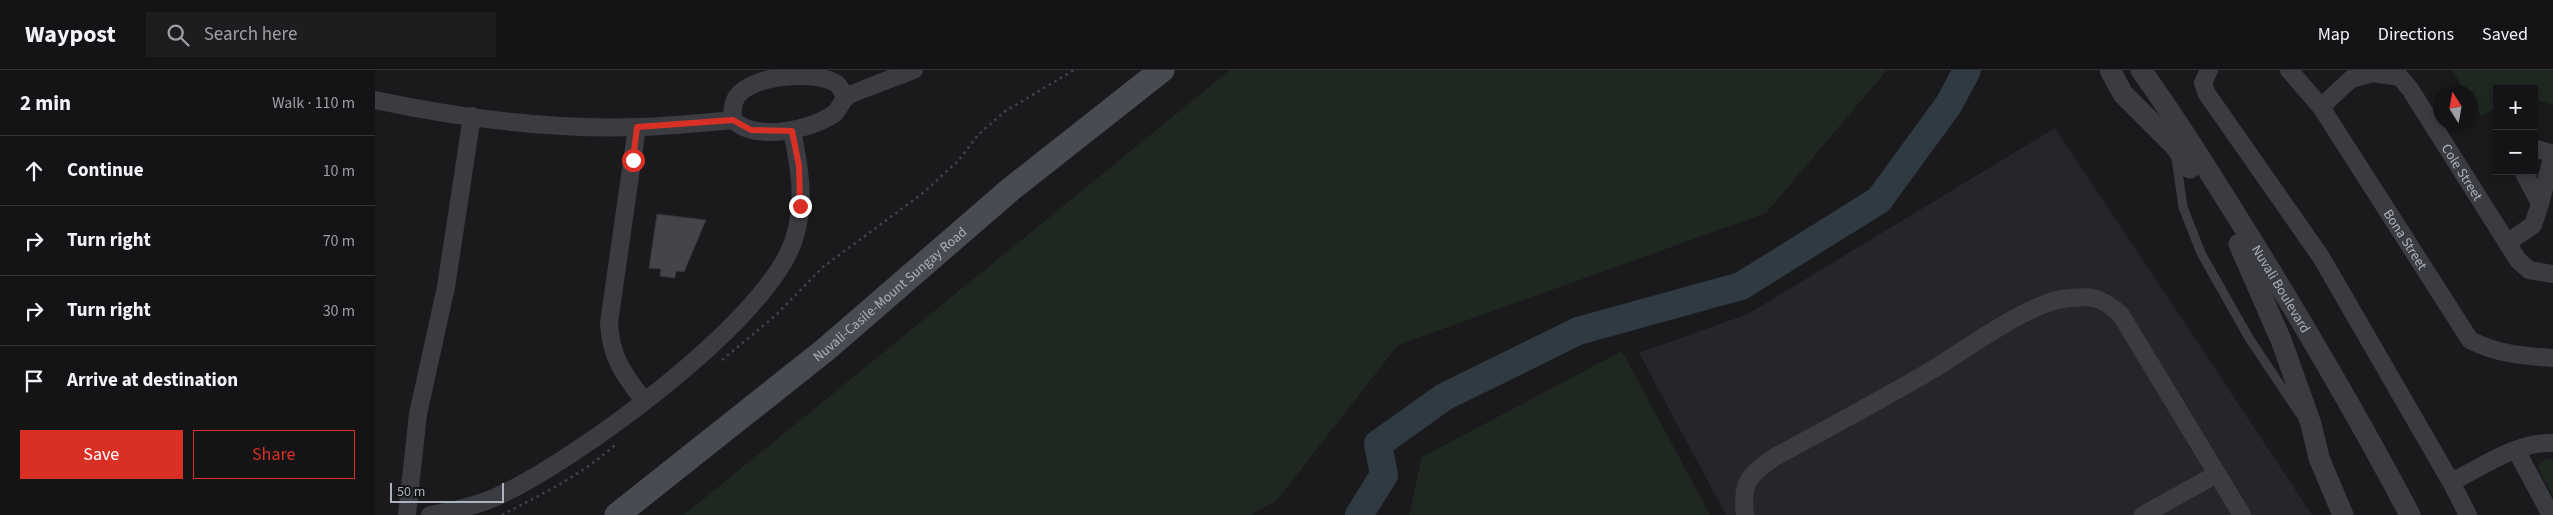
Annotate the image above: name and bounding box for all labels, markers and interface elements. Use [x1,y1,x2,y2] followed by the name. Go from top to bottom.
[146,12,496,57] search box
[25,17,116,52] text: Waypost
[164,21,192,49] icon: search
[204,21,297,48] text: Search here
[2318,22,2350,47] text: Map
[2378,22,2454,47] text: Directions
[2482,22,2528,47] text: Saved
[2433,85,2478,130] north arrow
[2493,85,2538,175] map controls
[2493,85,2538,130] button: +
[20,88,71,118] text: 2 min
[272,92,355,114] text: Walk · 110 m
[2493,130,2538,175] button: −
[2436,140,2487,205] street label: Cole Street
[622,149,645,172] route start
[20,157,48,185] icon: ahead
[67,157,144,184] text: Continue
[323,160,355,182] text: 10 m
[789,195,812,218] route end
[2378,206,2432,274] street label: Bona Street
[809,223,972,367] street label: Nuvali-Casile-Mount Sungay Road
[20,227,48,255] icon: right
[67,227,151,254] text: Turn right
[323,230,355,252] text: 70 m
[2246,241,2315,337] street label: Nuvali Boulevard
[20,297,48,325] icon: right
[67,297,151,324] text: Turn right
[323,300,355,322] text: 30 m
[20,367,48,395] icon: arrive
[67,367,238,394] text: Arrive at destination
[20,430,183,479] button: Save
[193,430,355,479] button: Share
[390,480,504,503] scale bar
[397,482,425,502] text: 50 m

